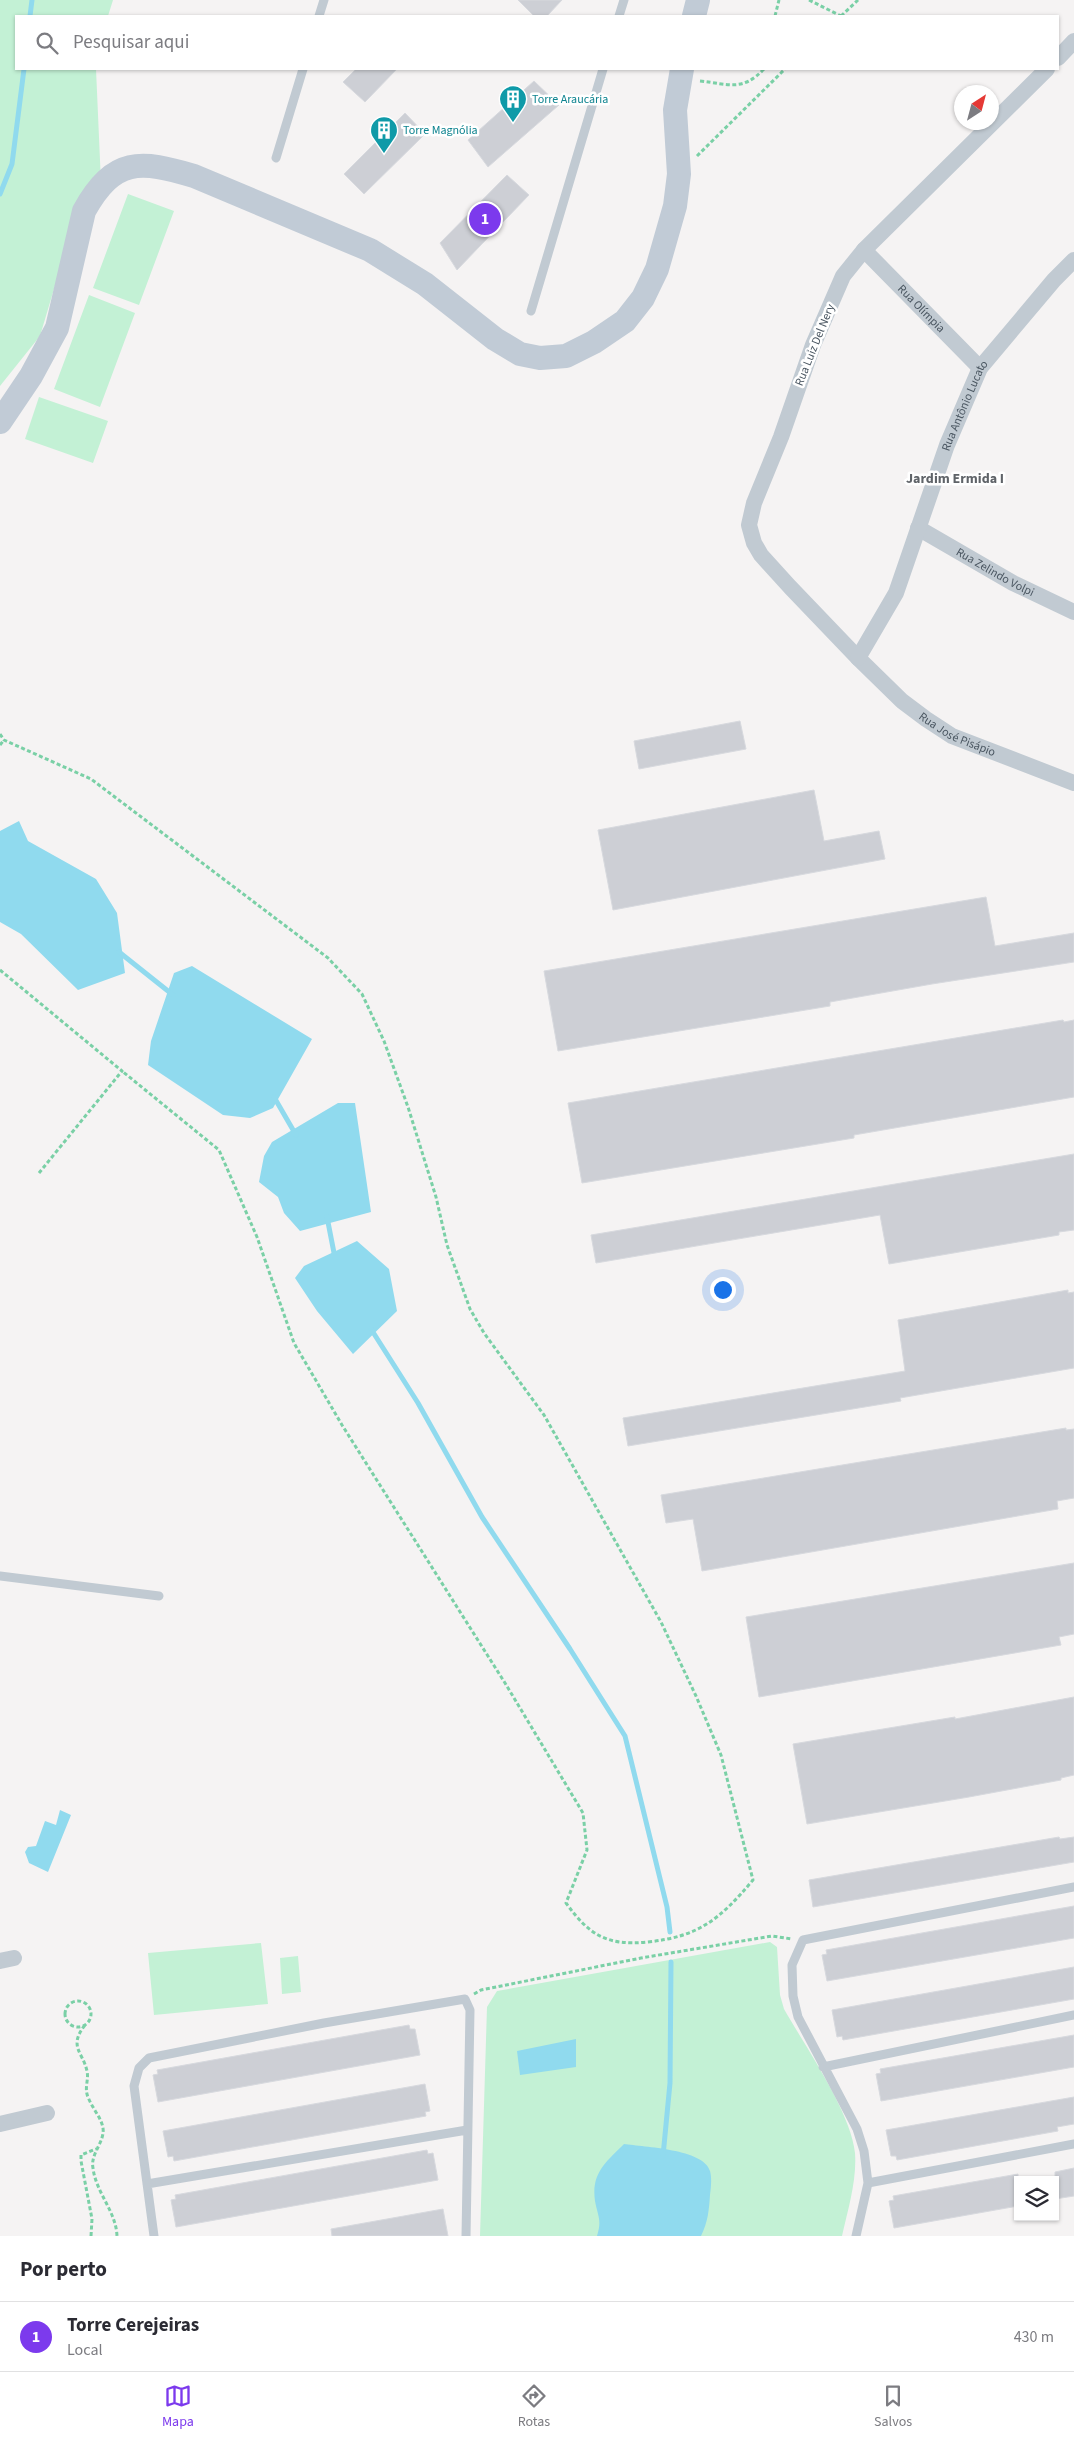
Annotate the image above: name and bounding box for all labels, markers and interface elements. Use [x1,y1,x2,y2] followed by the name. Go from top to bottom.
[15,15,1059,70] search box
[33,29,61,57] icon: search
[73,29,189,56] text: Pesquisar aqui
[498,84,528,123] building icon: Torre Araucária
[954,85,999,130] north arrow
[532,91,608,108] place label: Torre Araucária
[369,115,399,154] building icon: Torre Magnólia
[403,122,478,139] place label: Torre Magnólia
[469,200,501,238] pin: 1
[894,281,949,336] street label: Rua Olímpia
[791,301,839,389] street label: Rua Luiz Del Nery
[937,356,992,453] street label: Rua Antônio Lucato
[906,469,1004,489] district label: Jardim Ermida I
[953,543,1037,601] street label: Rua Zelindo Volpi
[915,708,998,761] street label: Rua José Pisápio
[710,1277,736,1303] your location
[1014,2176,1059,2221] map controls
[1014,2176,1059,2221] button: layers
[20,2254,107,2284] text: Por perto
[67,2312,199,2339] text: Torre Cerejeiras
[32,2326,40,2348] text: 1
[1014,2326,1054,2348] text: 430 m
[67,2339,103,2361] text: Local
[162,2382,194,2432] tab: Mapa
[518,2382,550,2432] tab: Rotas
[874,2382,912,2432] tab: Salvos

